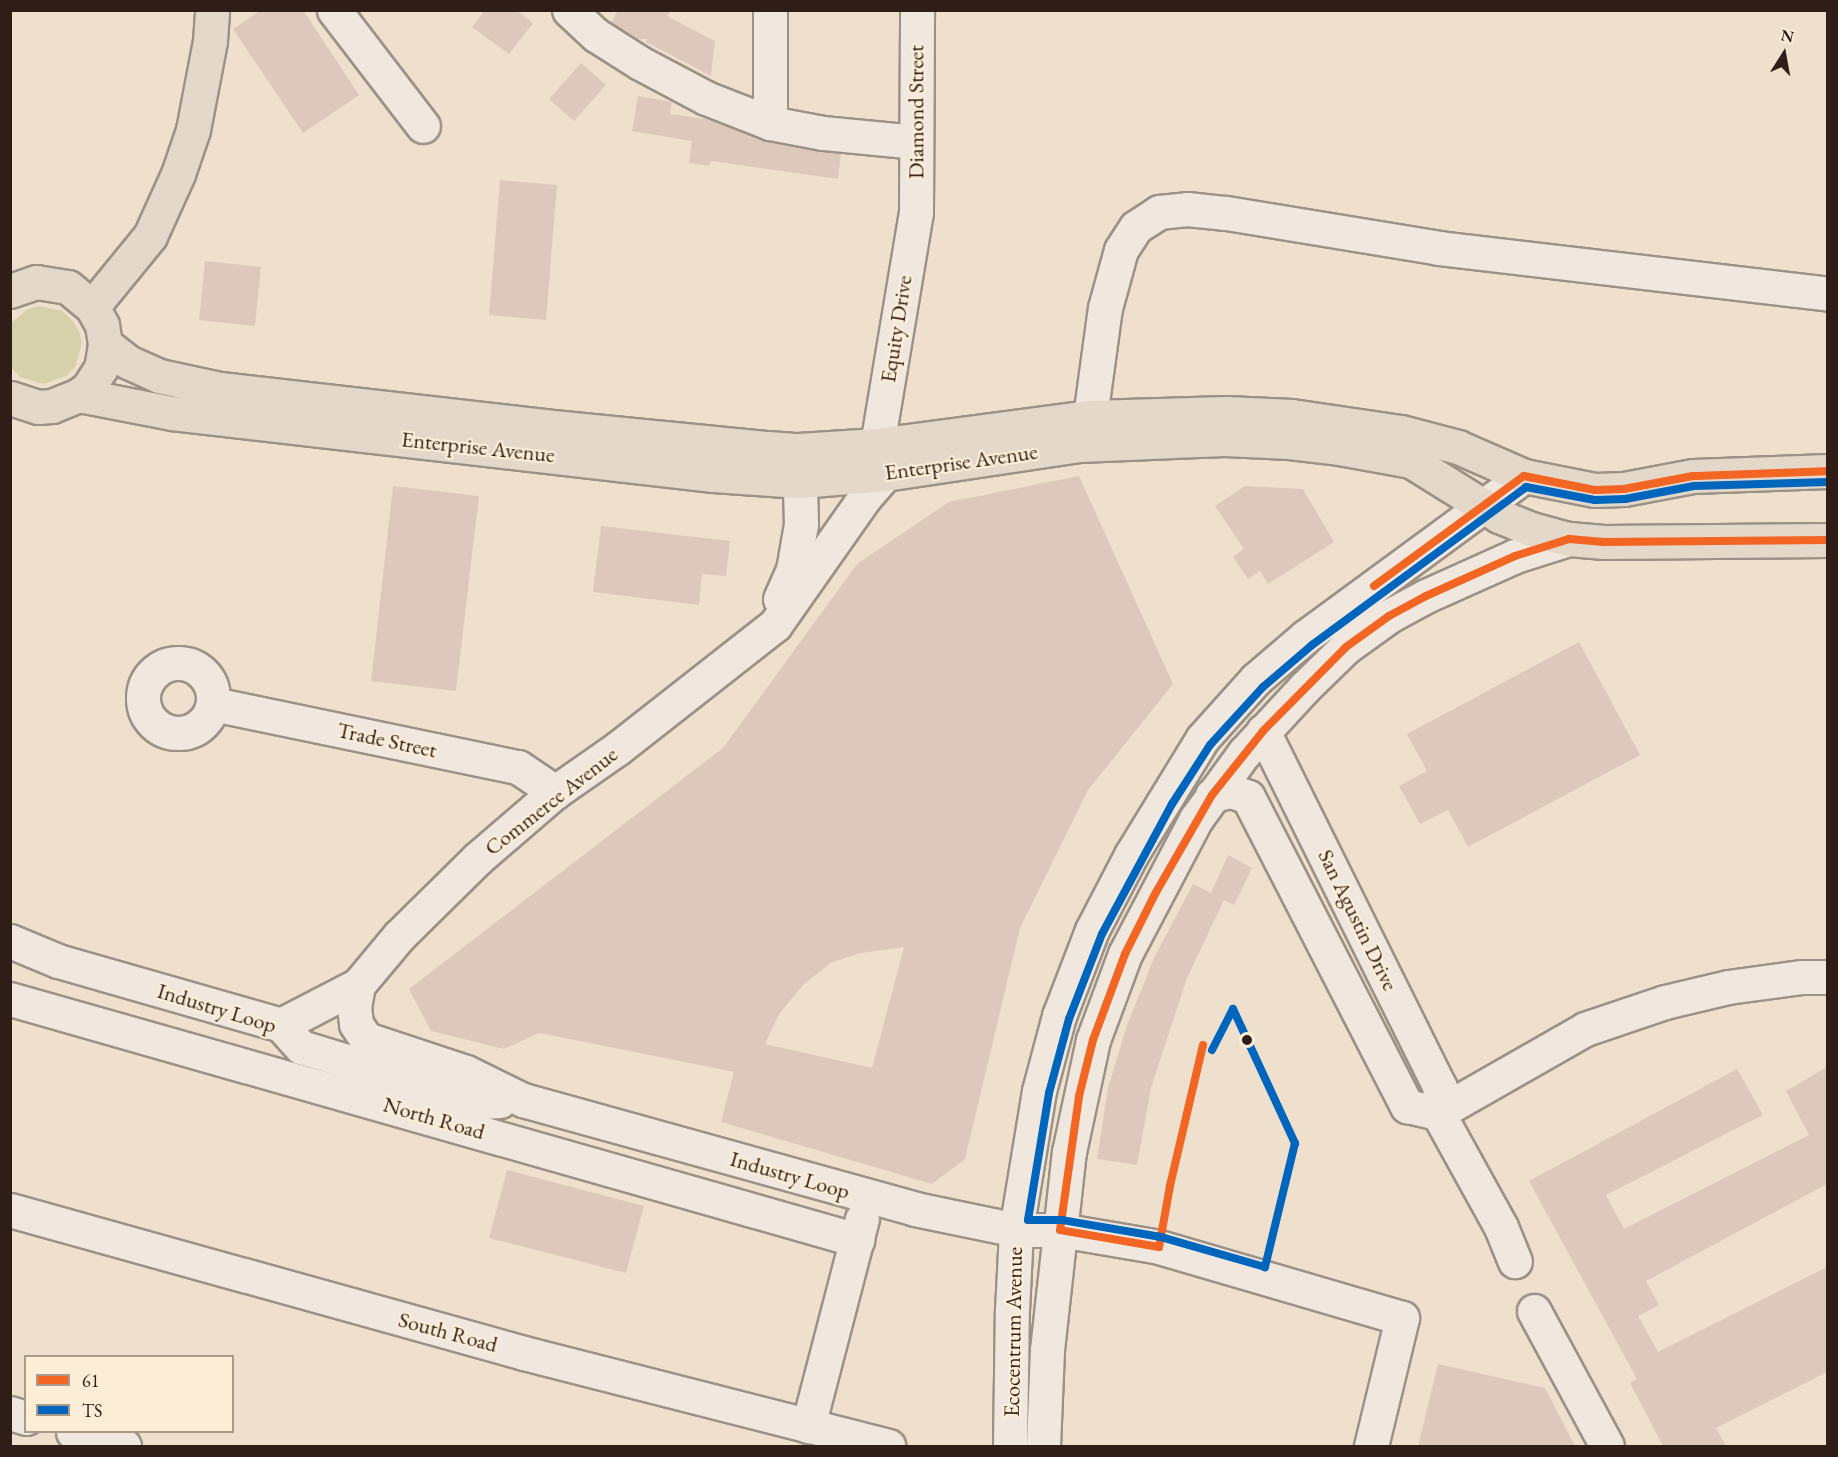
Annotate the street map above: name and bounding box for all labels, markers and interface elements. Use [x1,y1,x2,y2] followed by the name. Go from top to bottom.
[1754,24,1814,84] north arrow
[1779,24,1796,47] text: N
[903,45,929,179] street label: Diamond Street
[874,273,918,385] street label: Equity Drive
[400,426,556,468] street label: Enterprise Avenue
[883,438,1039,486] street label: Enterprise Avenue
[335,717,439,763] street label: Trade Street
[479,741,623,861] street label: Commerce Avenue
[1312,845,1404,995] street label: San Agustin Drive
[154,977,280,1039] street label: Industry Loop
[1241,1034,1253,1046] unlabelled marker
[380,1091,488,1145] street label: North Road
[727,1145,853,1205] street label: Industry Loop
[998,1247,1028,1417] street label: Ecocentrum Avenue
[396,1306,500,1358] street label: South Road
[24,1355,234,1433] legend
[82,1369,99,1392] text: 61
[82,1399,102,1422] text: TS

